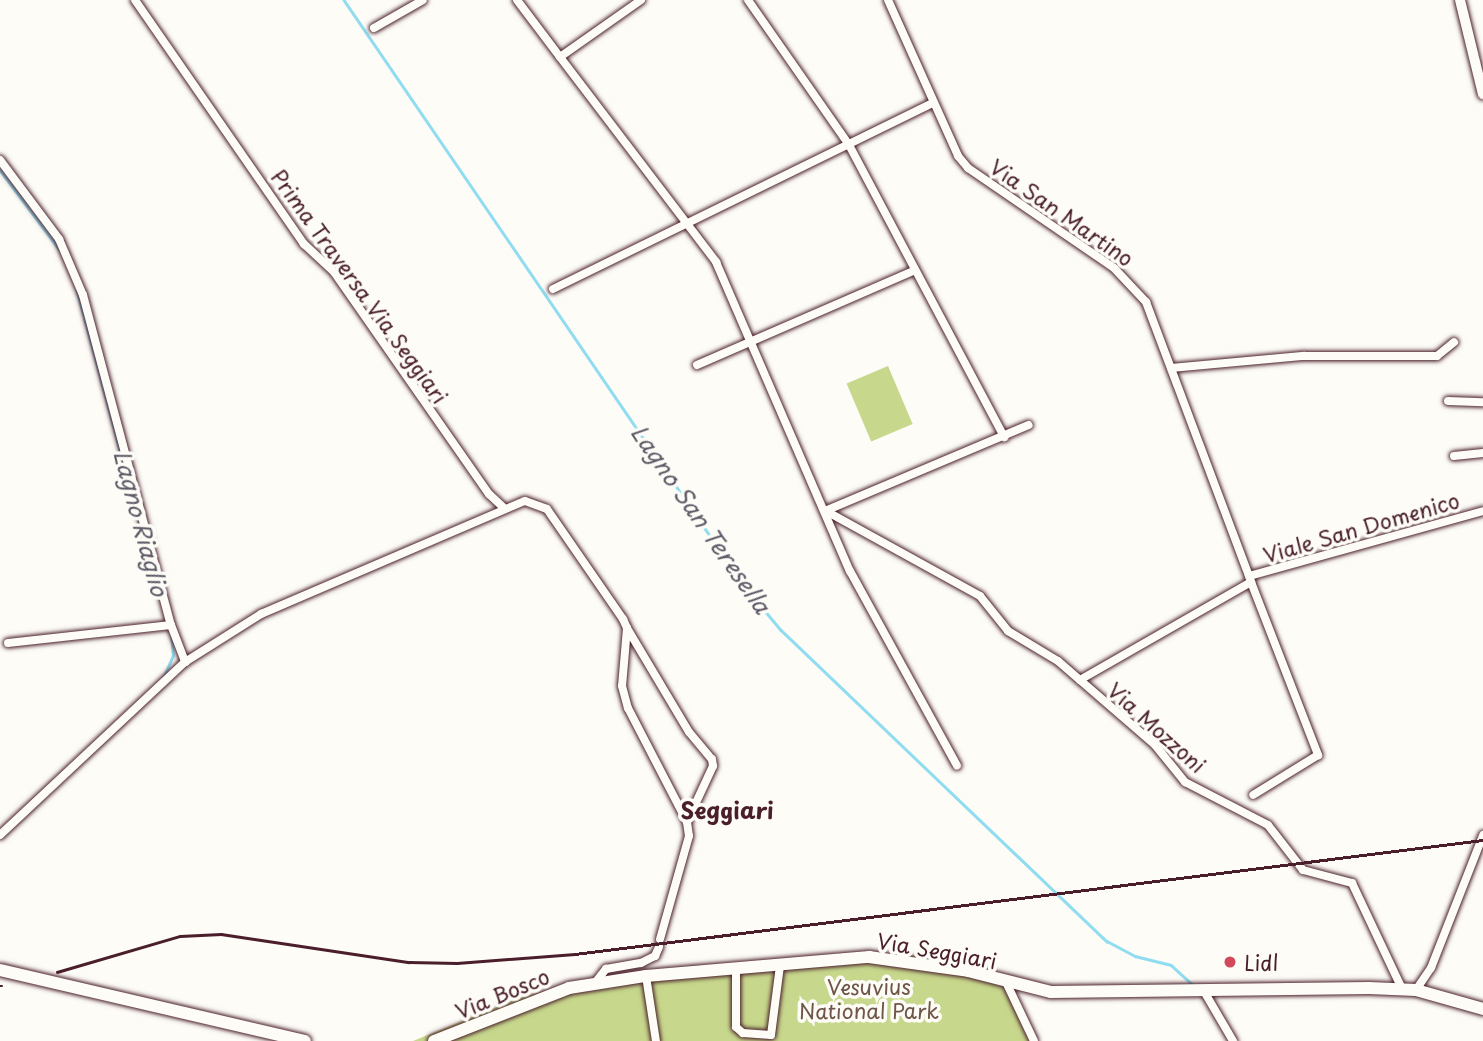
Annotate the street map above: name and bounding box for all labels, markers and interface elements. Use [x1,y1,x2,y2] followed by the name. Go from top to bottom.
[986,154,1138,270] street label: Via San Martino
[266,164,454,408] street label: Prima Traversa Via Seggiari
[626,420,776,618] water label: Lagno San Teresella
[108,447,174,599] water label: Lagno Riaglio
[1260,487,1462,567] street label: Viale San Domenico
[1103,677,1211,777] street label: Via Mozzoni
[681,796,773,824] district label: Seggiari
[876,927,998,973] street label: Via Seggiari
[1244,949,1279,975] place label: Lidl
[1222,954,1238,970] marker: Lidl
[451,963,553,1023] street label: Via Bosco
[799,973,939,1023] park label: Vesuvius National Park

